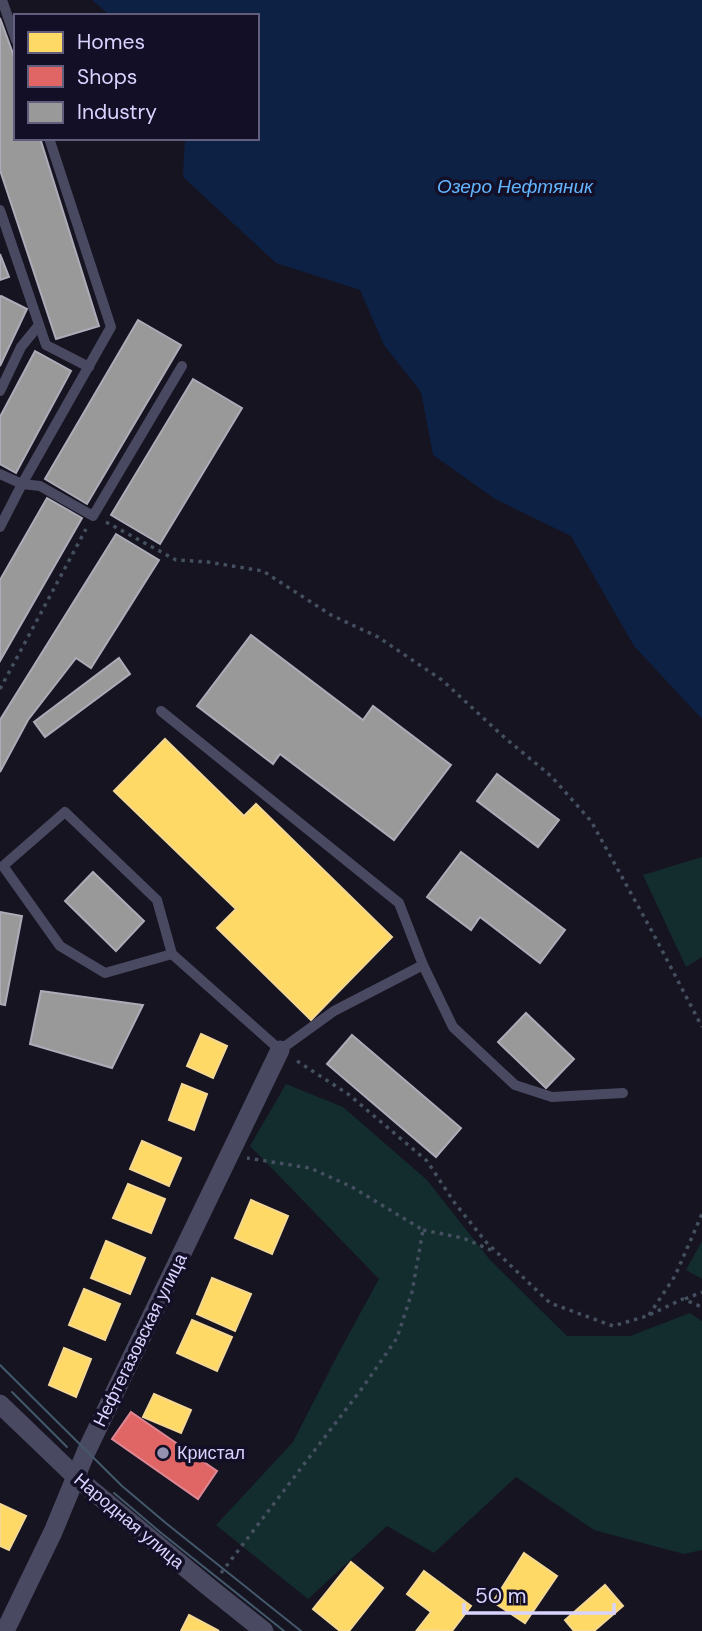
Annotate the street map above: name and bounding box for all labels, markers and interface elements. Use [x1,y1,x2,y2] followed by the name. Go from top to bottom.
[14,14,259,140] legend
[77,28,145,56] text: Homes
[77,63,137,91] text: Shops
[77,98,157,126] text: Industry
[437,174,594,199] water label: Озеро Нефтяник
[88,1248,193,1431] street label: Нефтегазовская улица
[177,1441,245,1465] place label: Кристал
[155,1445,171,1461] marker: Кристал
[69,1468,190,1575] street label: Народная улица
[464,1572,614,1616] scale bar
[475,1582,526,1610] text: 50 m

